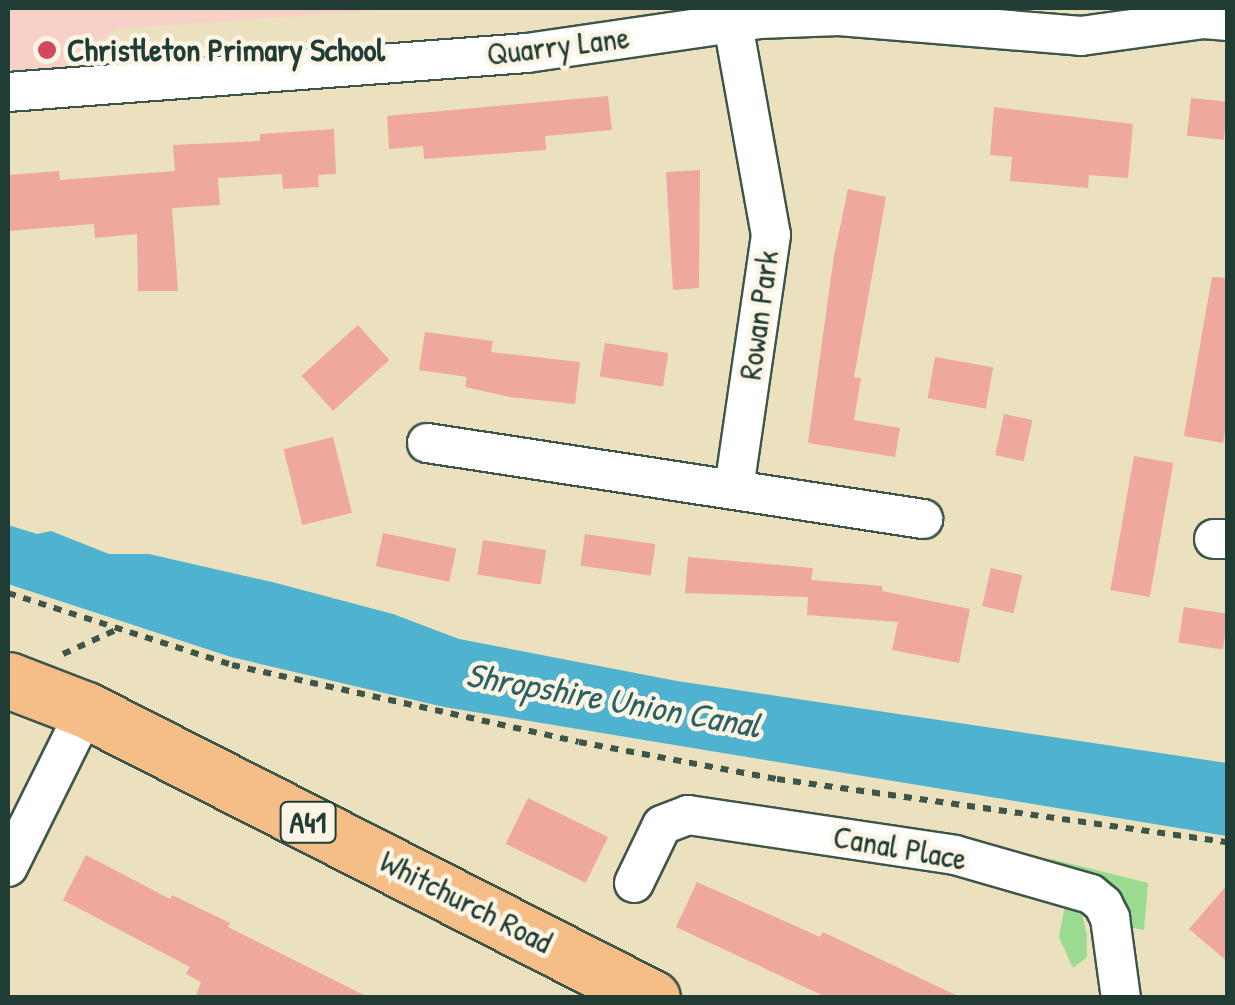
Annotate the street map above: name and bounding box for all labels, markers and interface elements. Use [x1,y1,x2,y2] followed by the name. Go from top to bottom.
[484,18,632,74] street label: Quarry Lane
[67,31,385,69] place label: Christleton Primary School
[36,39,58,61] marker: Christleton Primary School
[731,248,787,382] street label: Rowan Park
[463,653,763,747] water label: Shropshire Union Canal
[278,797,338,847] road number: A41
[830,817,970,879] street label: Canal Place
[374,842,558,962] street label: Whitchurch Road

